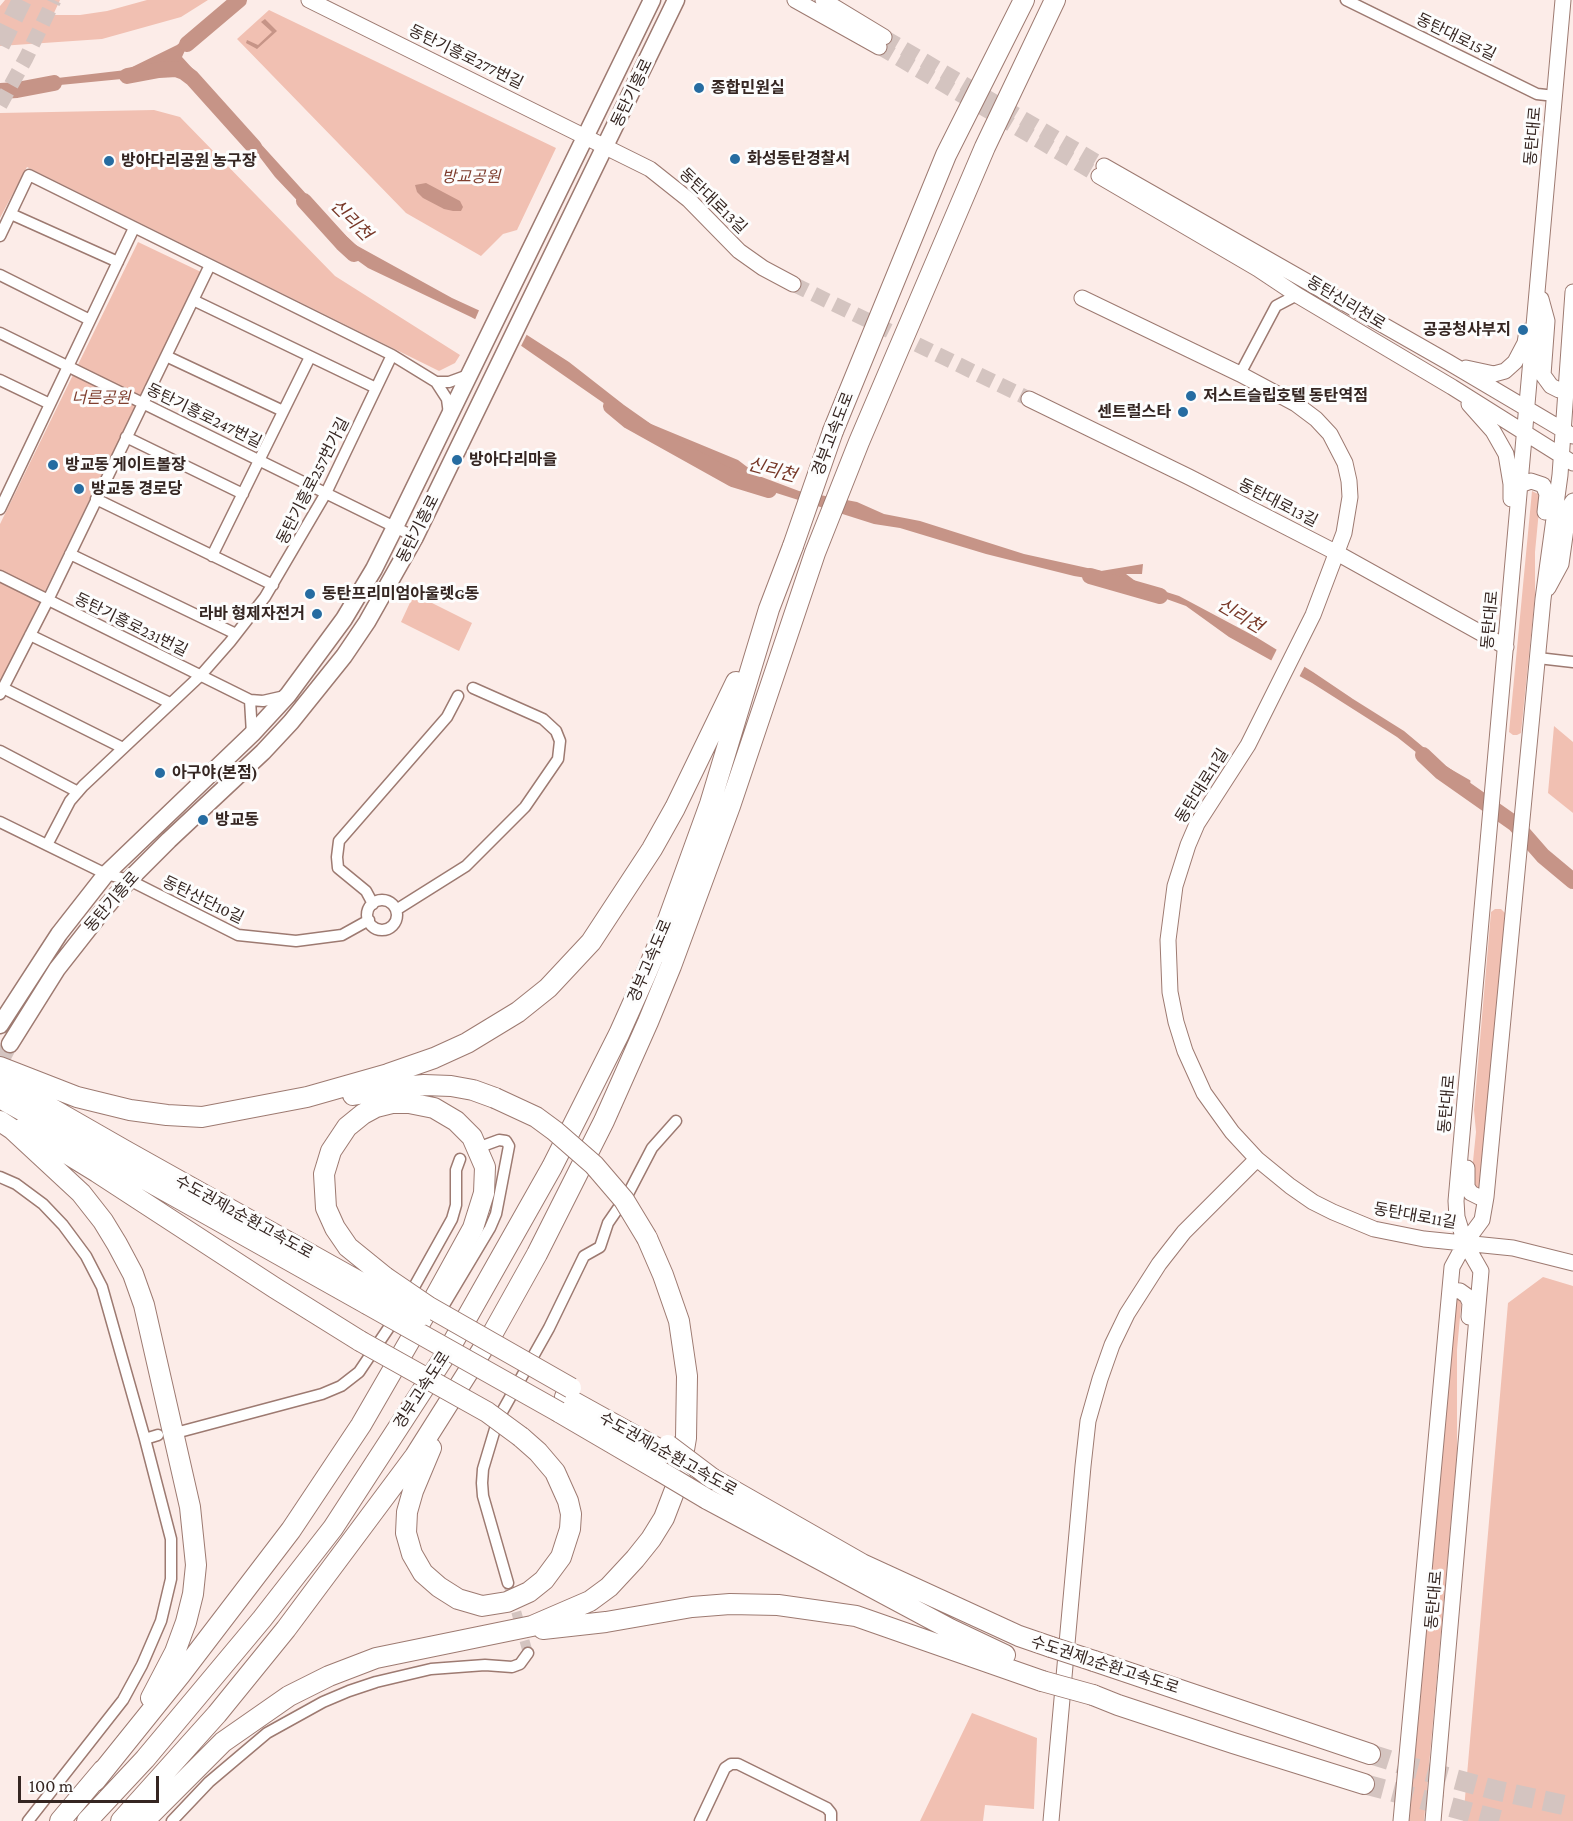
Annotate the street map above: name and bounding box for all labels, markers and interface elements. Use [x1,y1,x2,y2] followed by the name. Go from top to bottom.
[1413,9,1499,65] street label: 동탄대로15길
[406,21,526,93] street label: 동탄기흥로277번길
[607,56,657,130] street label: 동탄기흥로
[711,78,785,98] place label: 종합민원실
[692,81,706,95] marker: 종합민원실
[1521,106,1545,166] street label: 동탄대로
[747,149,850,169] place label: 화성동탄경찰서
[121,151,257,171] place label: 방아다리공원 농구장
[728,152,742,166] marker: 화성동탄경찰서
[102,154,116,168] marker: 방아다리공원 농구장
[675,164,751,238] street label: 동탄대로13길
[442,167,500,187] park label: 방교공원
[326,195,376,245] water label: 신리천
[1303,272,1389,334] street label: 동탄신리천로
[1423,320,1511,340] place label: 공공청사부지
[1516,323,1530,337] marker: 공공청사부지
[143,380,265,452] street label: 동탄기흥로247번길
[1203,386,1368,406] place label: 저스트슬립호텔 동탄역점
[72,388,130,408] park label: 너른공원
[808,389,858,479] street label: 경부고속도로
[1184,389,1198,403] marker: 저스트슬립호텔 동탄역점
[1097,402,1171,422] place label: 센트럴스타
[1176,405,1190,419] marker: 센트럴스타
[273,414,353,548] street label: 동탄기흥로257번가길
[469,450,557,470] place label: 방아다리마을
[450,453,464,467] marker: 방아다리마을
[745,453,799,487] water label: 신리천
[65,455,186,475] place label: 방교동 게이트볼장
[46,458,60,472] marker: 방교동 게이트볼장
[1235,475,1321,531] street label: 동탄대로13길
[91,479,182,499] place label: 방교동 경로당
[72,482,86,496] marker: 방교동 경로당
[393,492,443,566] street label: 동탄기흥로
[322,584,480,604] place label: 동탄프리미엄아울렛G동
[303,587,317,601] marker: 동탄프리미엄아울렛G동
[71,589,191,661] street label: 동탄기흥로231번길
[1478,590,1502,650] street label: 동탄대로
[1213,594,1267,638] water label: 신리천
[199,604,305,624] place label: 라바 형제자전거
[310,607,324,621] marker: 라바 형제자전거
[1172,745,1232,827] street label: 동탄대로11길
[172,763,258,783] place label: 아구야(본점)
[153,766,167,780] marker: 아구야(본점)
[215,810,259,830] place label: 방교동
[196,813,210,827] marker: 방교동
[81,868,143,936] street label: 동탄기흥로
[159,872,247,928] street label: 동탄산단10길
[624,917,676,1005] street label: 경부고속도로
[1435,1074,1459,1134] street label: 동탄대로
[172,1171,316,1263] street label: 수도권제2순환고속도로
[1372,1199,1458,1233] street label: 동탄대로11길
[390,1348,454,1432] street label: 경부고속도로
[596,1408,740,1500] street label: 수도권제2순환고속도로
[1422,1570,1446,1630] street label: 동탄대로
[1028,1632,1182,1698] street label: 수도권제2순환고속도로
[21,1764,162,1802] scale bar
[29,1776,73,1796] text: 100 m

